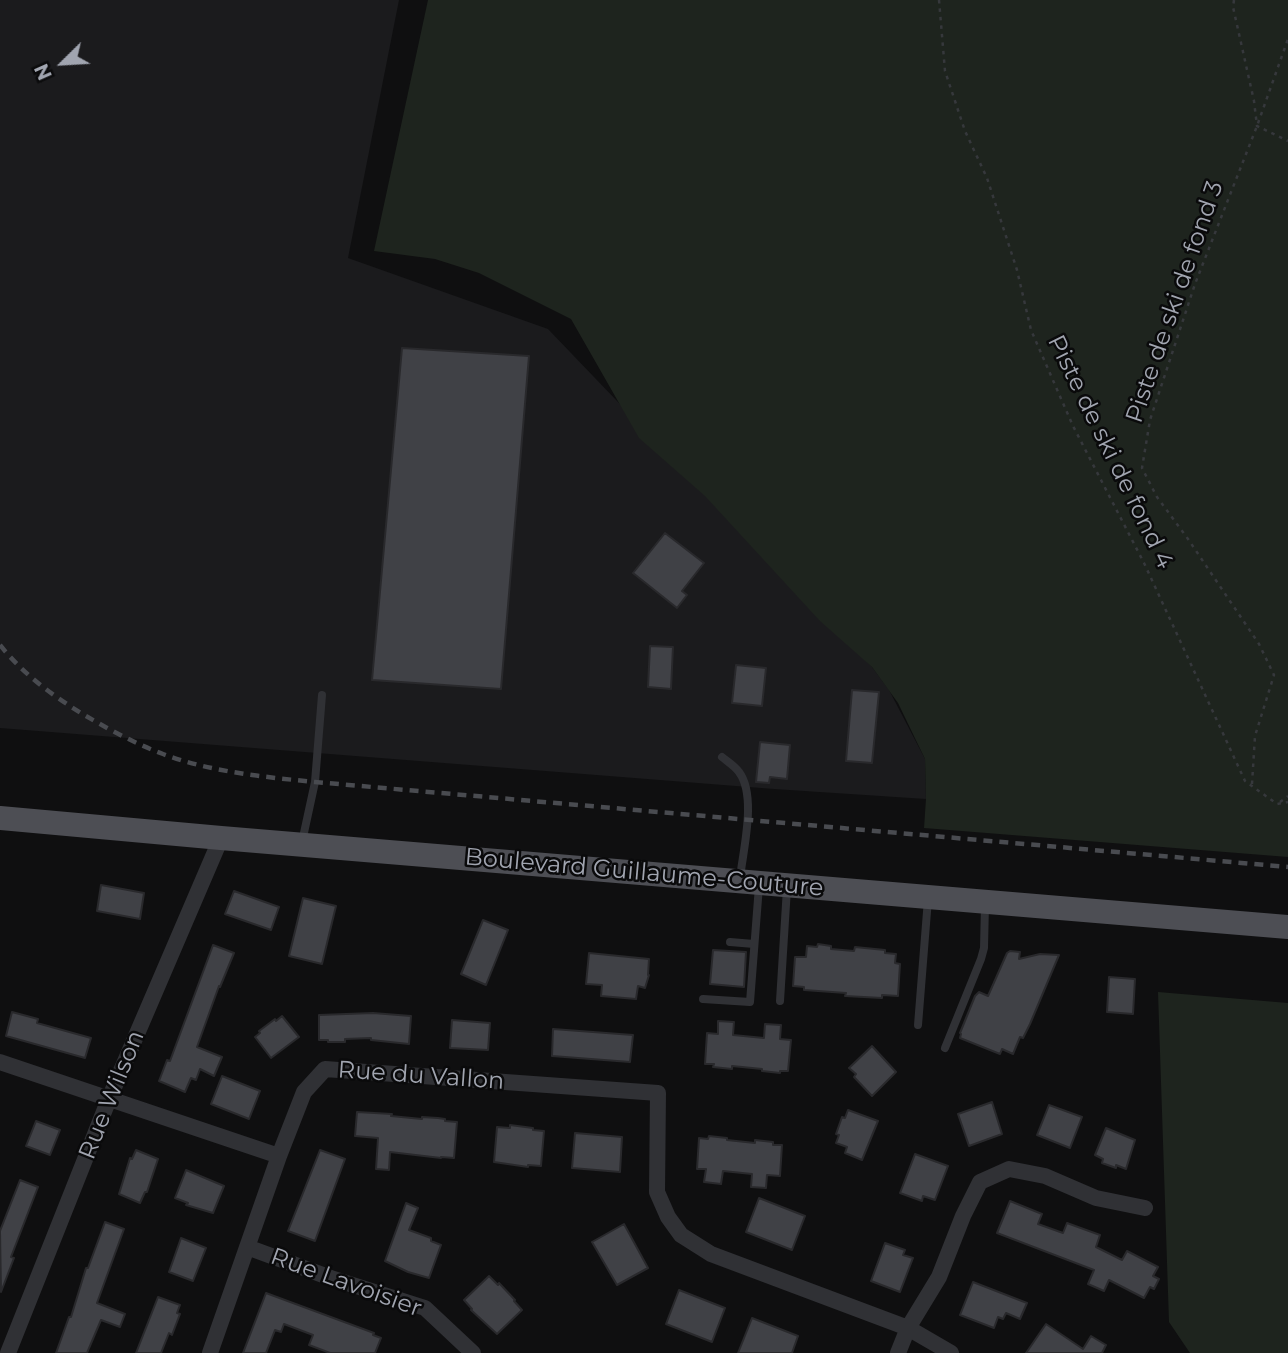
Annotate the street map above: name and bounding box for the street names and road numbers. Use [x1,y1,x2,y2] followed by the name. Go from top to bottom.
[1120,177,1230,427] street label: Piste de ski de fond 3
[1041,331,1179,573] street label: Piste de ski de fond 4
[464,843,824,903] street label: Boulevard Guillaume-Couture
[73,1026,151,1164] street label: Rue Wilson
[337,1056,505,1096] street label: Rue du Vallon
[266,1242,426,1324] street label: Rue Lavoisier

